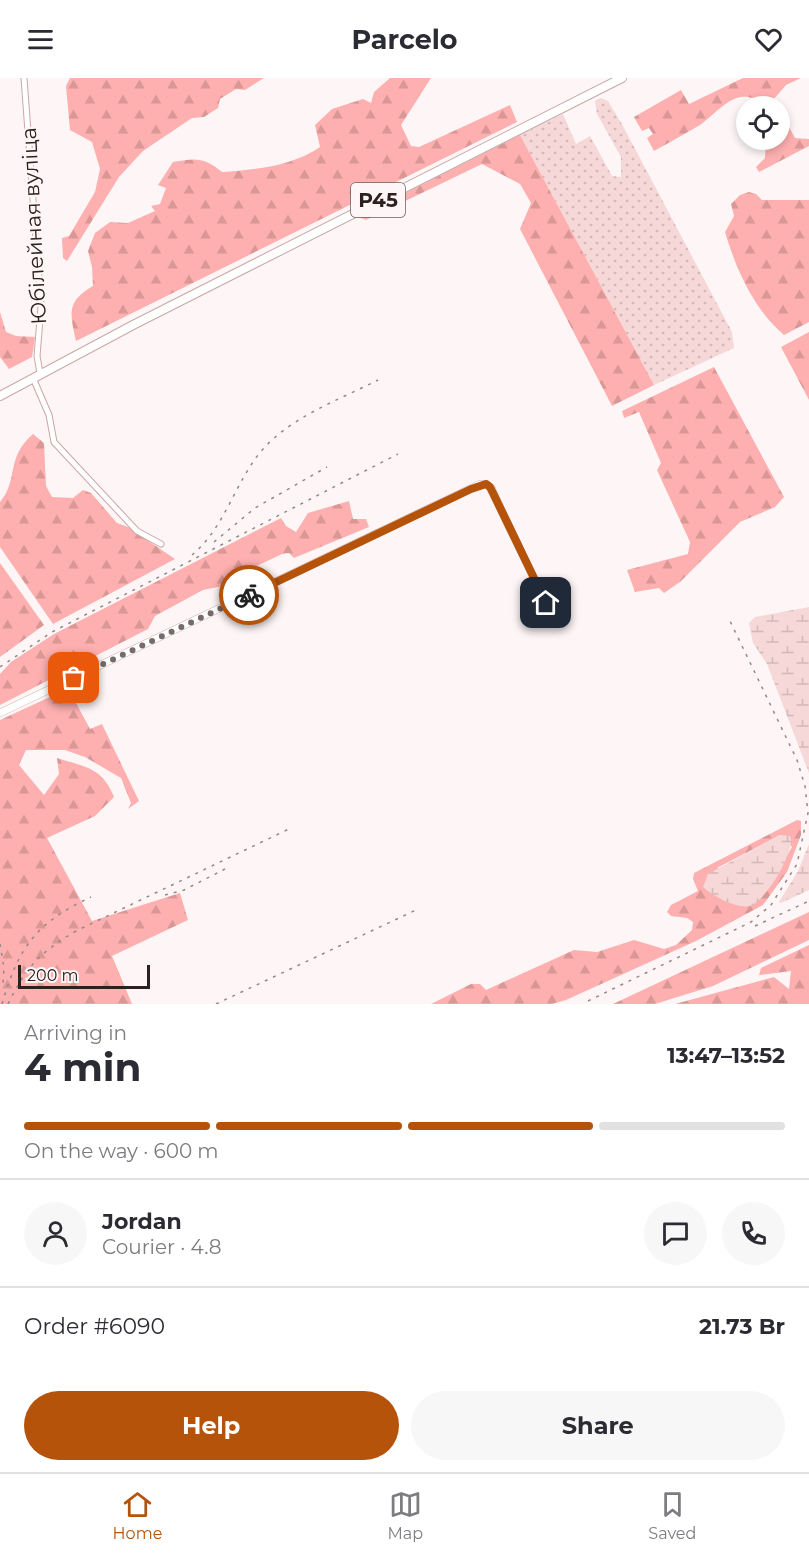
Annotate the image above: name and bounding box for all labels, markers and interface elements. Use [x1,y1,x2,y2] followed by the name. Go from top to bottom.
[24,23,57,56] icon: menu
[351,23,458,56] text: Parcelo
[752,23,785,56] icon: heart
[736,96,790,150] map controls
[736,96,790,150] button: locate
[16,127,51,325] street label: Юбілейная вуліца
[351,183,405,217] road number: Р45
[219,565,279,625] courier
[520,577,571,628] pin
[233,579,266,612] icon: bike
[529,586,562,619] icon: home
[48,652,99,703] pin
[57,661,90,694] icon: bag
[18,962,150,989] scale bar
[27,966,78,985] text: 200 m
[24,1021,127,1045] text: Arriving in
[667,1042,785,1069] text: 13:47–13:52
[24,1043,142,1091] text: 4 min
[24,1139,219,1163] text: On the way · 600 m
[24,1202,87,1265] button: person
[644,1202,707,1265] button: chat
[722,1202,785,1265] button: phone
[102,1208,182,1235] text: Jordan
[102,1235,221,1259] text: Courier · 4.8
[24,1313,165,1340] text: Order #6090
[699,1313,785,1340] text: 21.73 Br
[24,1391,399,1460] button: Help
[411,1391,785,1460] button: Share
[113,1488,162,1543] tab: Home
[388,1488,423,1543] tab: Map
[648,1488,696,1543] tab: Saved

